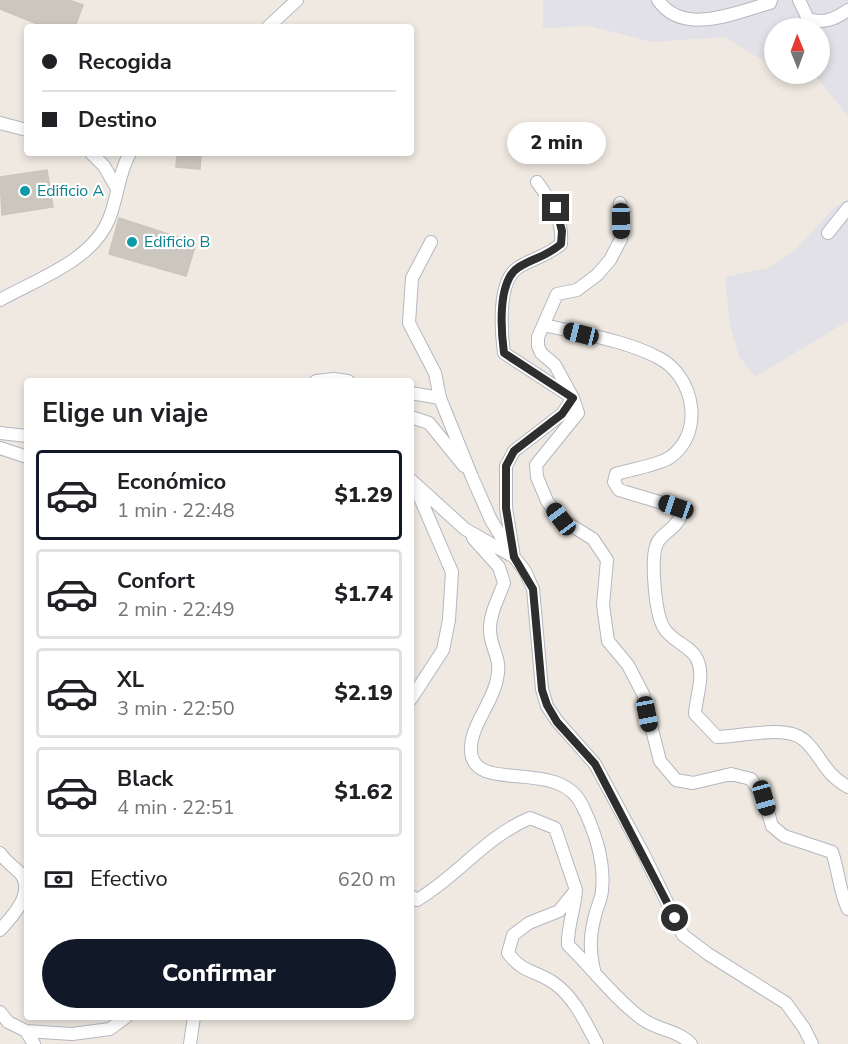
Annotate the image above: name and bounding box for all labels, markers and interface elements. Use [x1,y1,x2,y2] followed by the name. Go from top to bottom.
[764,18,830,84] north arrow
[764,18,830,84] map controls
[78,47,172,77] text: Recogida
[78,105,157,135] text: Destino
[506,121,606,163] callout: 2 min
[530,129,583,156] text: 2 min
[37,180,104,202] place label: Edificio A
[18,184,32,198] marker: Edificio A
[542,194,569,221] route end
[612,203,630,239] car
[144,231,210,253] place label: Edificio B
[125,235,139,249] marker: Edificio B
[561,321,601,347] car
[42,395,208,432] text: Elige un viaje
[117,467,226,497] text: Económico
[45,468,99,522] icon: car
[334,480,393,510] text: $1.29
[656,493,696,521] car
[117,497,235,524] text: 1 min · 22:48
[543,499,579,539] car
[117,566,195,596] text: Confort
[45,567,99,621] icon: car
[334,579,393,609] text: $1.74
[117,596,235,623] text: 2 min · 22:49
[117,665,144,695] text: XL
[45,666,99,720] icon: car
[334,678,393,708] text: $2.19
[117,695,235,722] text: 3 min · 22:50
[635,695,659,733] car
[117,764,173,794] text: Black
[45,765,99,819] icon: car
[334,777,393,807] text: $1.62
[750,778,778,818] car
[117,794,235,821] text: 4 min · 22:51
[42,863,75,896] icon: cash
[90,864,168,894] text: Efectivo
[338,866,396,893] text: 620 m
[661,904,688,931] route start
[42,939,396,1008] button: Confirmar

